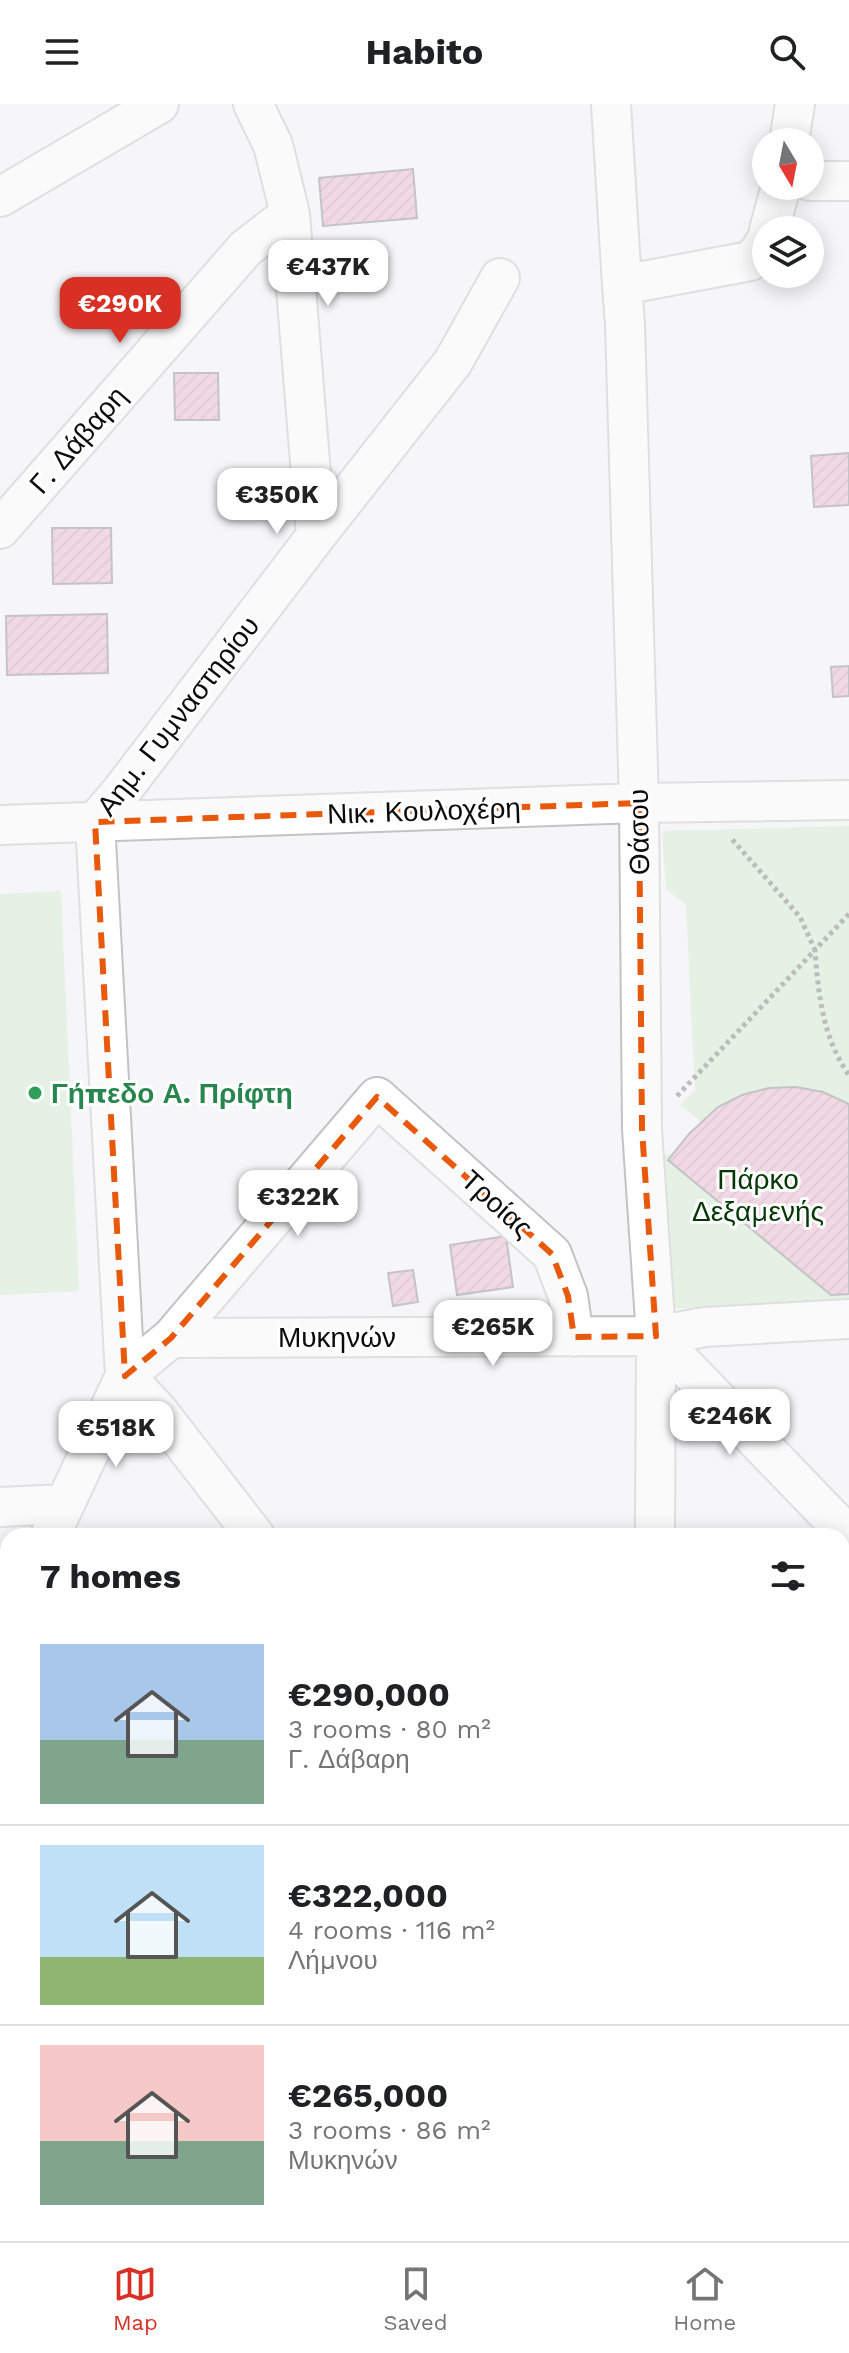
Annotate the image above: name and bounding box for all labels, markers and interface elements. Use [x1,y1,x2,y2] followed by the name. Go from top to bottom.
[40,30,84,74] icon: menu
[765,30,809,74] icon: search
[366,31,483,73] text: Habito
[752,128,824,200] north arrow
[752,128,824,288] map controls
[752,216,824,288] button: layers
[272,240,384,308] pin: €437K
[286,251,370,281] text: €437K
[64,277,176,345] pin: €290K
[78,288,162,318] text: €290K
[23,380,133,500] street label: Γ. Δάβαρη
[221,468,333,536] pin: €350K
[235,479,319,509] text: €350K
[90,610,266,822] street label: Αημ. Γυμναστηρίου
[622,789,656,875] street label: Θάσου
[327,791,521,831] street label: Νικ. Κουλοχέρη
[51,1077,293,1110] place label: Γήπεδο Α. Πρίφτη
[26,1084,44,1102] marker: Γήπεδο Α. Πρίφτη
[455,1163,539,1245] street label: Τροίας
[692,1163,824,1228] park label: Πάρκο Δεξαμενής
[242,1170,354,1238] pin: €322K
[257,1181,339,1211] text: €322K
[437,1300,549,1368] pin: €265K
[452,1311,534,1341] text: €265K
[278,1321,396,1354] street label: Μυκηνών
[674,1389,786,1457] pin: €246K
[688,1400,772,1430] text: €246K
[60,1401,172,1469] pin: €518K
[77,1412,155,1442] text: €518K
[766,1554,810,1598] icon: filters
[40,1556,181,1596] text: 7 homes
[288,1674,450,1714] text: €290,000
[104,1676,200,1772] icon: home
[288,1714,491,1744] text: 3 rooms · 80 m²
[288,1744,410,1774] text: Γ. Δάβαρη
[288,1875,448,1915] text: €322,000
[104,1877,200,1973] icon: home
[288,1915,495,1945] text: 4 rooms · 116 m²
[288,1945,378,1975] text: Λήμνου
[288,2075,448,2115] text: €265,000
[104,2077,200,2173] icon: home
[288,2115,490,2145] text: 3 rooms · 86 m²
[288,2145,398,2175] text: Μυκηνών
[113,2262,158,2335] tab: Map
[384,2262,447,2335] tab: Saved
[673,2262,736,2335] tab: Home

